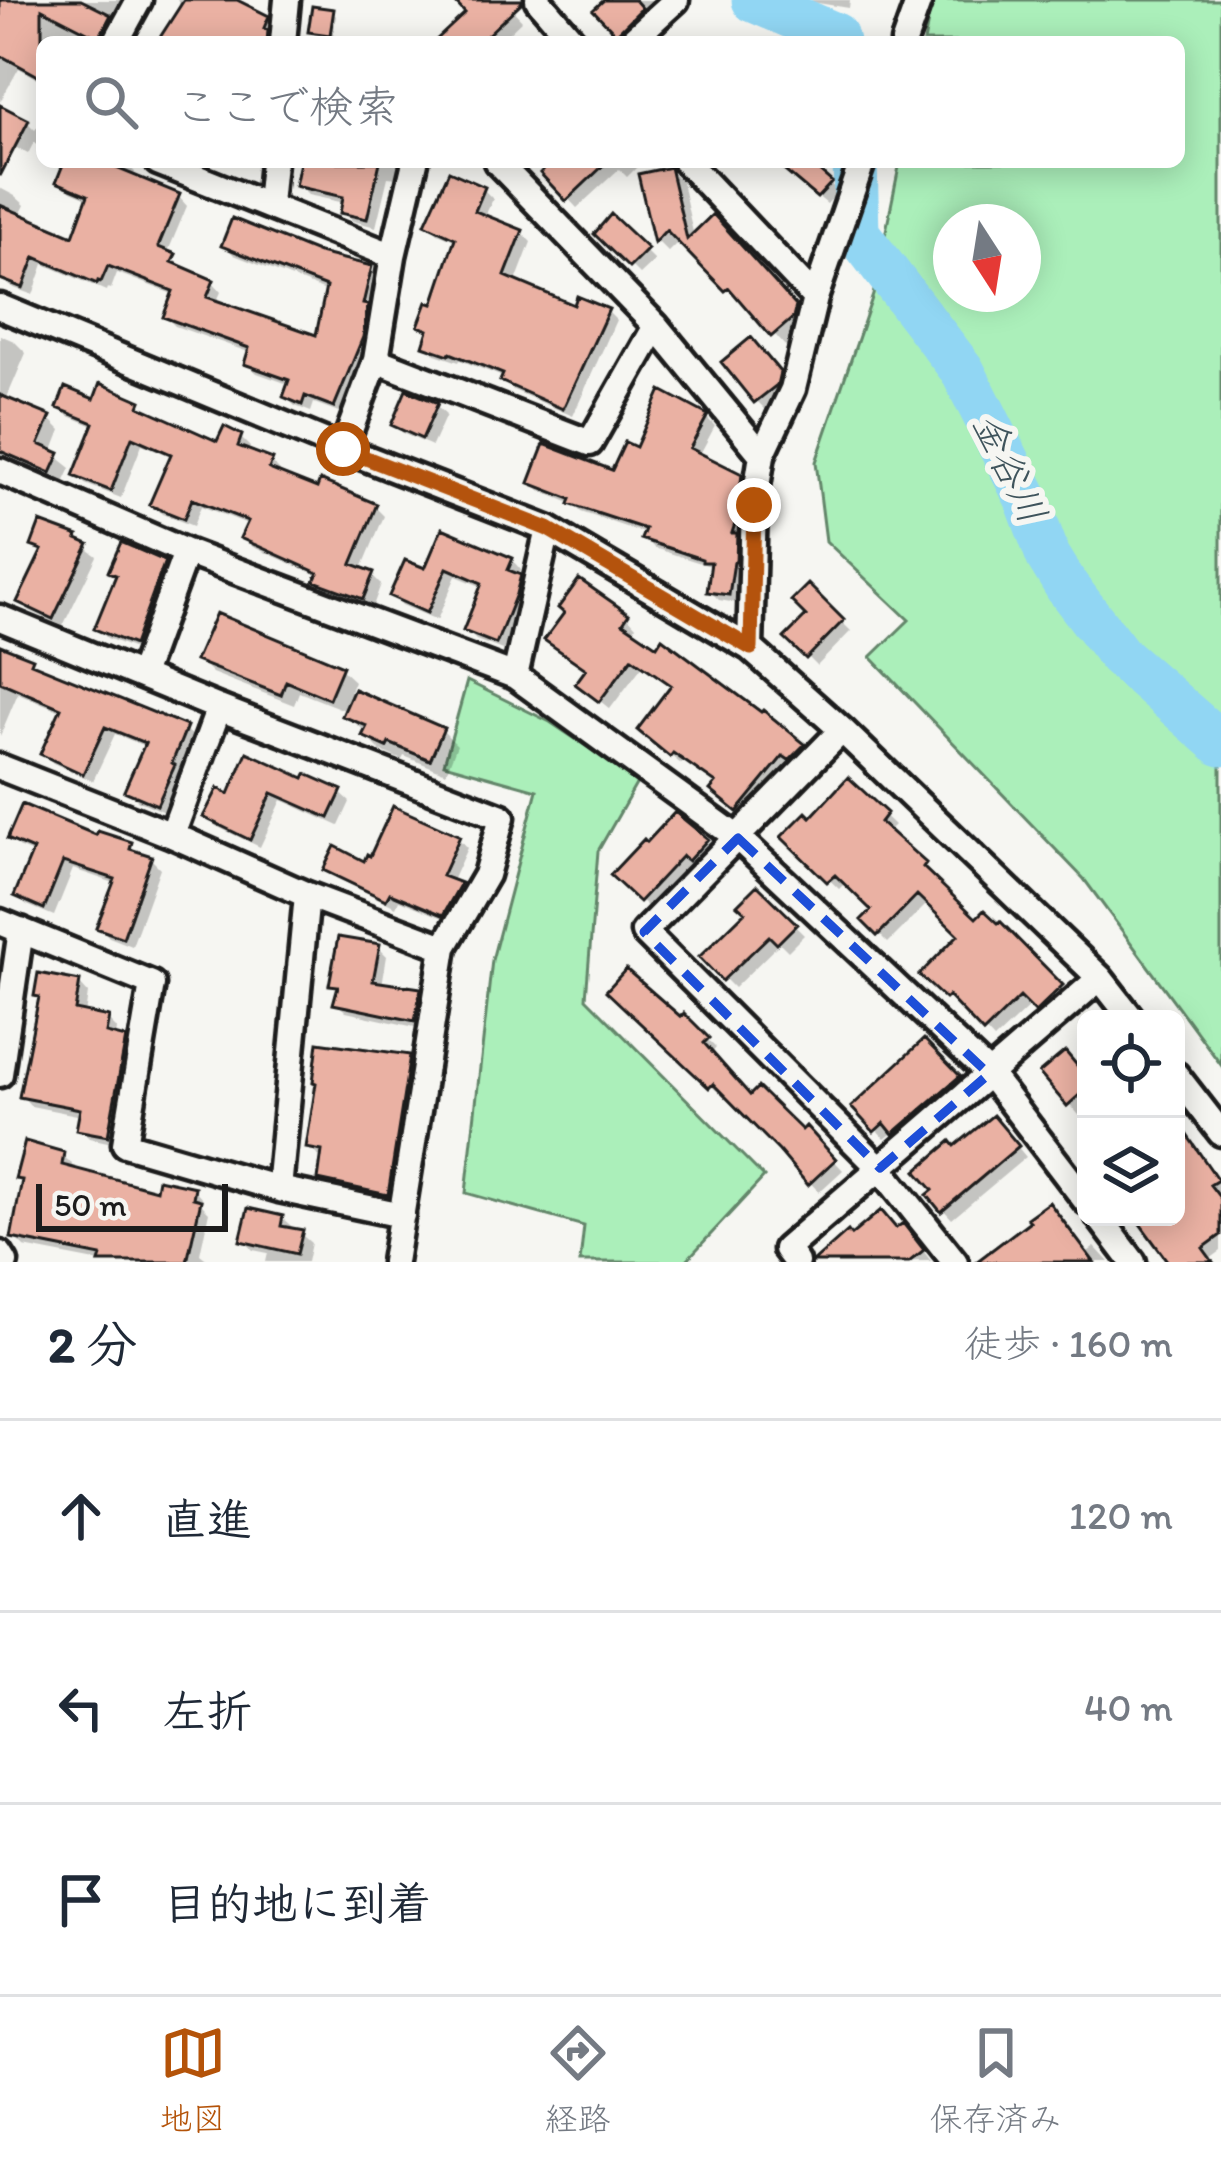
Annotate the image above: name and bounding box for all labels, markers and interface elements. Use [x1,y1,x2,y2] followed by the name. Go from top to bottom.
[36,36,1185,168] search box
[78,69,144,135] icon: search
[174,79,399,133] text: ここで検索
[933,204,1041,312] north arrow
[963,405,1057,531] water label: 金谷川
[316,422,370,476] route start
[727,478,781,532] route end
[1077,1010,1185,1226] map controls
[1077,1010,1185,1118] button: locate
[1077,1118,1185,1226] button: layers
[36,1178,228,1231] scale bar
[54,1185,127,1224] text: 50 m
[48,1314,137,1375] text: 2 分
[964,1320,1173,1367] text: 徒歩 · 160 m
[48,1483,114,1549] icon: ahead
[162,1492,252,1546] text: 直進
[1069,1492,1173,1539] text: 120 m
[48,1675,114,1741] icon: left
[162,1684,252,1738] text: 左折
[1084,1684,1173,1731] text: 40 m
[48,1867,114,1933] icon: arrive
[162,1876,432,1930] text: 目的地に到着
[160,2020,226,2140] tab: 地図
[545,2020,611,2140] tab: 経路
[930,2020,1062,2140] tab: 保存済み

